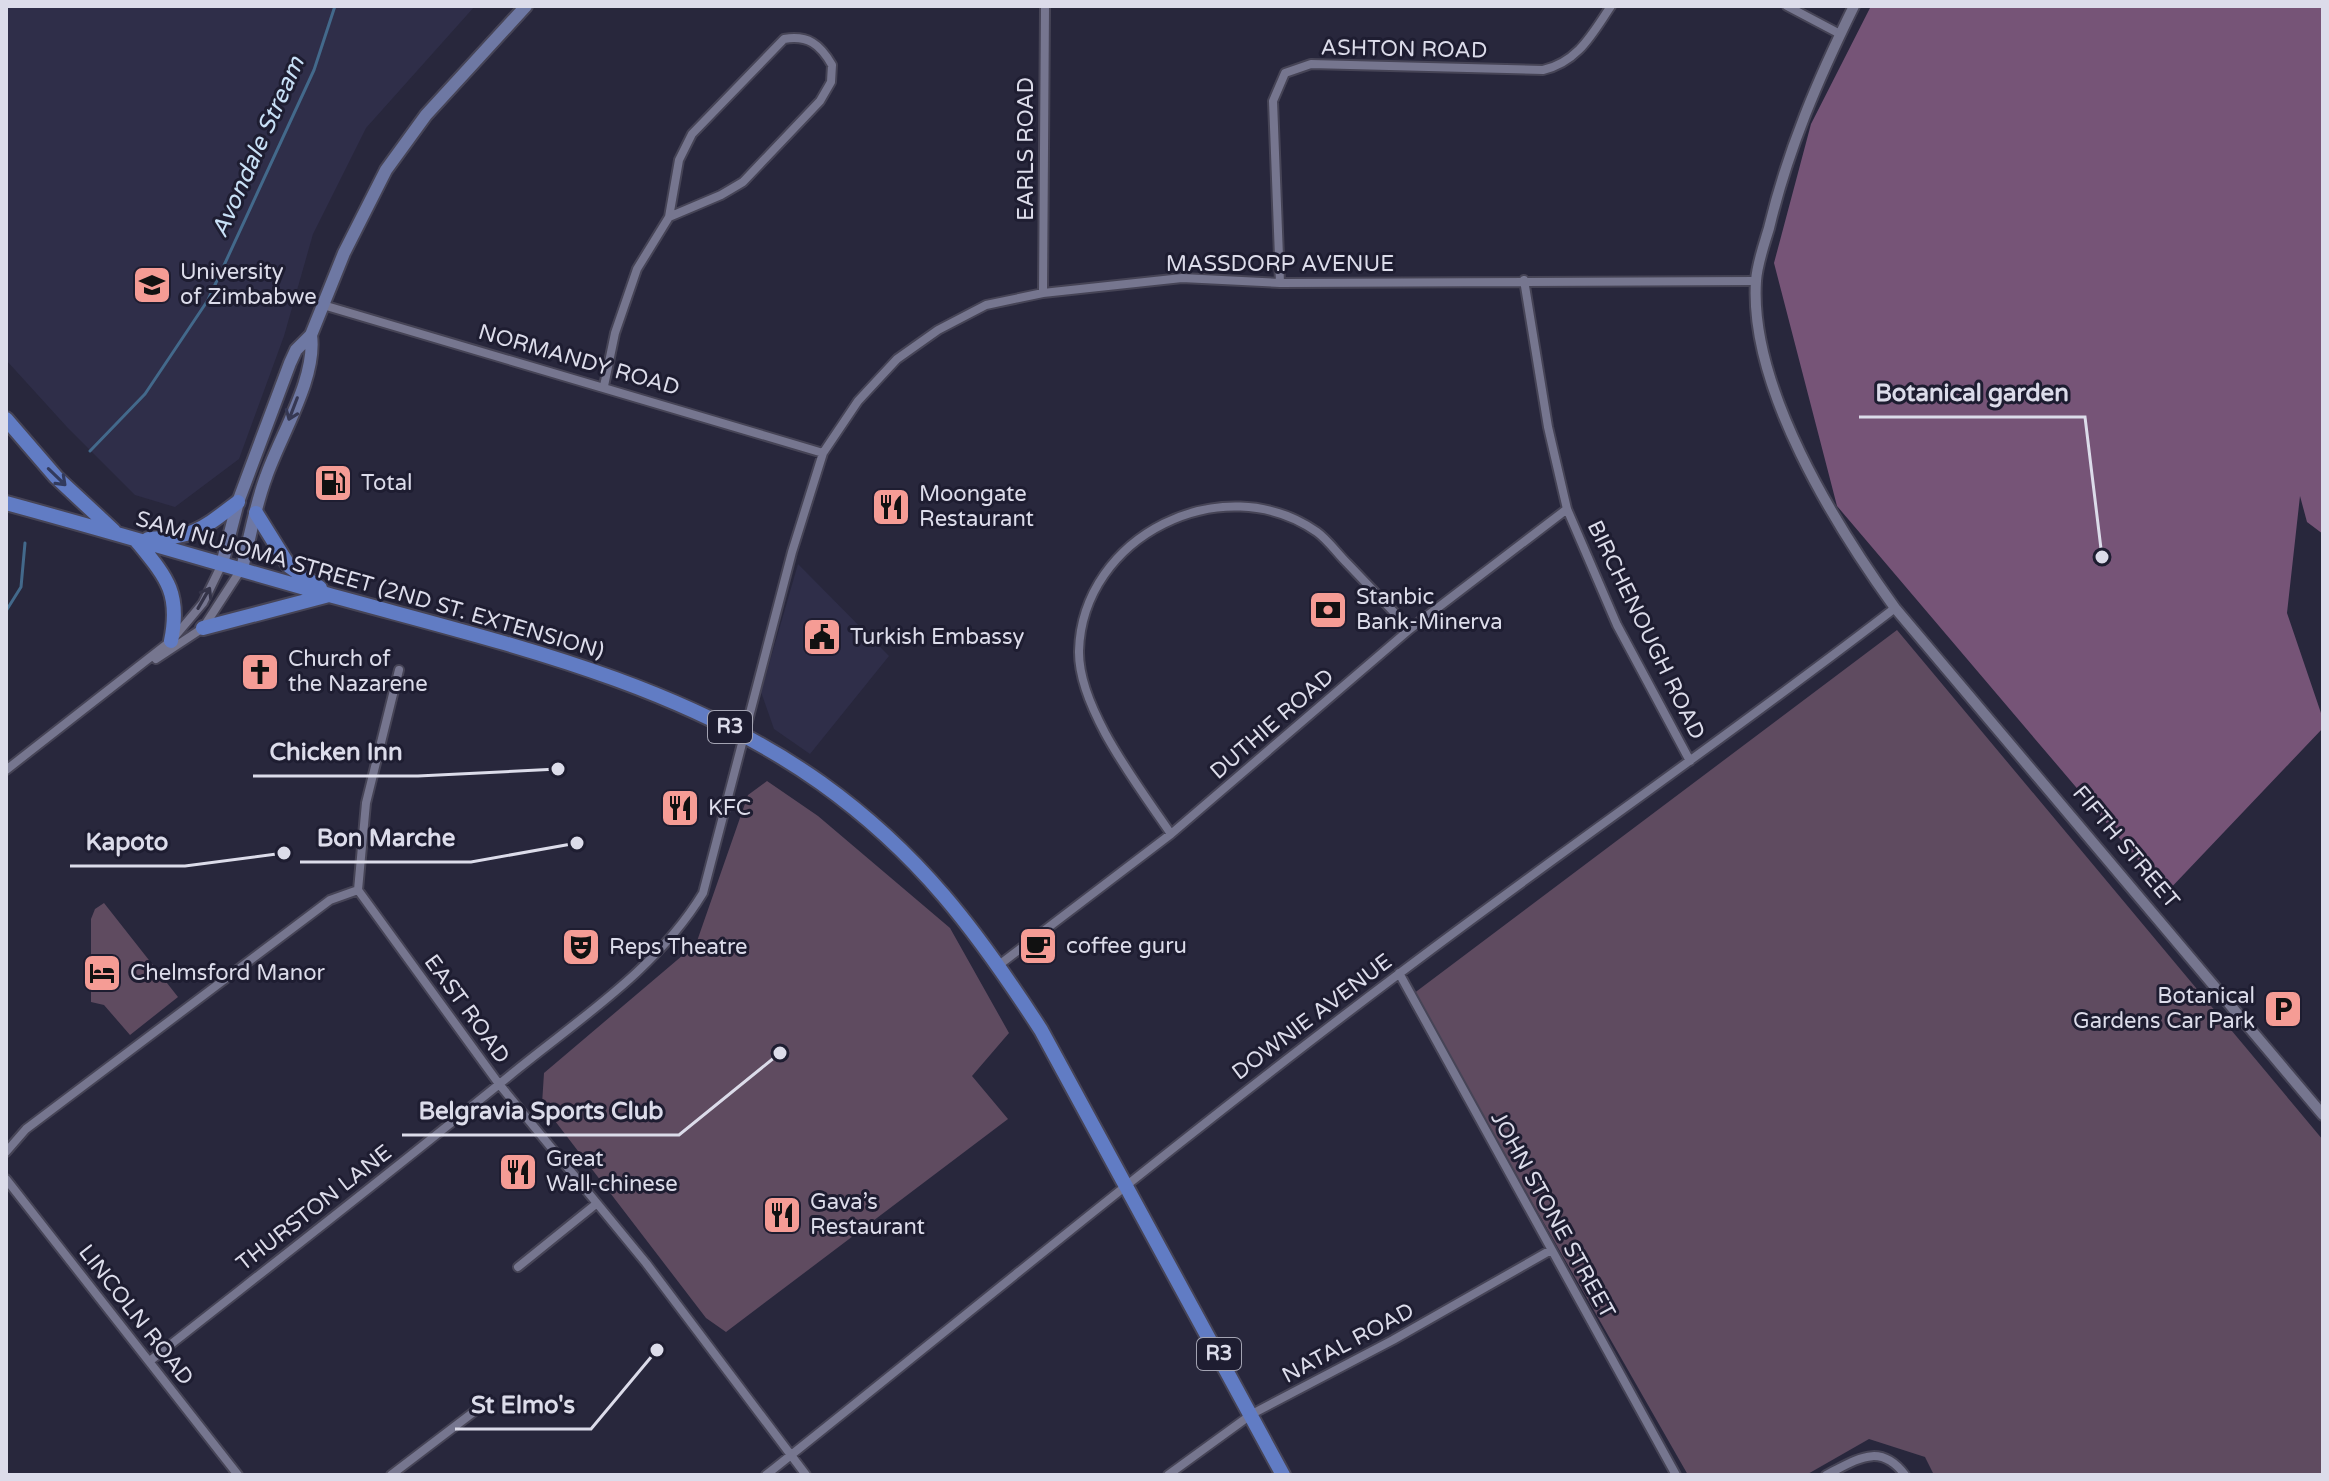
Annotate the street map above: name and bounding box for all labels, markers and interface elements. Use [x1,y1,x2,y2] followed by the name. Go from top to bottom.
[1320,35,1488,63] street label: ASHTON ROAD
[205,51,311,242] water label: Avondale Stream
[1013,77,1039,221] street label: EARLS ROAD
[1166,251,1394,277] street label: MASSDORP AVENUE
[180,259,317,310] place label: University of Zimbabwe
[131,264,173,306] school or university icon: University of Zimbabwe
[475,319,683,401] street label: NORMANDY ROAD
[1859,369,2085,417] callout: Botanical garden
[1875,379,2069,408] text: Botanical garden
[285,396,299,421] one-way arrow
[312,462,354,504] fuel station icon: Total
[47,468,67,487] one-way arrow
[361,470,413,496] place label: Total
[919,481,1034,532] place label: Moongate Restaurant
[870,486,912,528] restaurant icon: Moongate Restaurant
[133,506,607,664] street label: SAM NUJOMA STREET (2ND ST. EXTENSION)
[1582,516,1710,744] street label: BIRCHENOUGH ROAD
[1356,584,1503,635] place label: Stanbic Bank-Minerva
[196,587,212,610] one-way arrow
[1307,589,1349,631] bank icon: Stanbic Bank-Minerva
[801,616,843,658] public building icon: Turkish Embassy
[850,624,1024,650] place label: Turkish Embassy
[288,646,428,697] place label: Church of the Nazarene
[239,651,281,693] church icon: Church of the Nazarene
[1205,663,1339,785] street label: DUTHIE ROAD
[708,711,752,743] road number: R3
[253,728,418,776] callout: Chicken Inn
[269,738,403,767] text: Chicken Inn
[2067,780,2185,914] street label: FIFTH STREET
[659,787,701,829] restaurant icon: KFC
[708,795,751,821] place label: KFC
[300,814,471,862] callout: Bon Marche
[70,818,185,866] callout: Kapoto
[317,824,456,853] text: Bon Marche
[86,828,168,857] text: Kapoto
[1017,925,1059,967] cafe icon: coffee guru
[560,926,602,968] theatre icon: Reps Theatre
[1066,933,1187,959] place label: coffee guru
[609,934,747,960] place label: Reps Theatre
[1227,948,1397,1086] street label: DOWNIE AVENUE
[419,949,515,1069] street label: EAST ROAD
[81,952,123,994] hotel icon: Chelmsford Manor
[130,960,326,986] place label: Chelmsford Manor
[2073,983,2255,1034] place label: Botanical Gardens Car Park
[2262,988,2304,1030] parking icon: Botanical Gardens Car Park
[402,1087,679,1135] callout: Belgravia Sports Club
[419,1097,663,1126] text: Belgravia Sports Club
[1485,1107,1621,1323] street label: JOHN STONE STREET
[231,1139,397,1277] street label: THURSTON LANE
[546,1146,678,1197] place label: Great Wall-chinese
[497,1151,539,1193] restaurant icon: Great Wall-chinese
[810,1189,925,1240] place label: Gava’s Restaurant
[761,1194,803,1236] restaurant icon: Gava’s Restaurant
[73,1239,199,1391] street label: LINCOLN ROAD
[1278,1297,1418,1389] street label: NATAL ROAD
[1197,1338,1241,1370] road number: R3
[455,1381,591,1429] callout: St Elmo's
[471,1391,575,1420] text: St Elmo's

